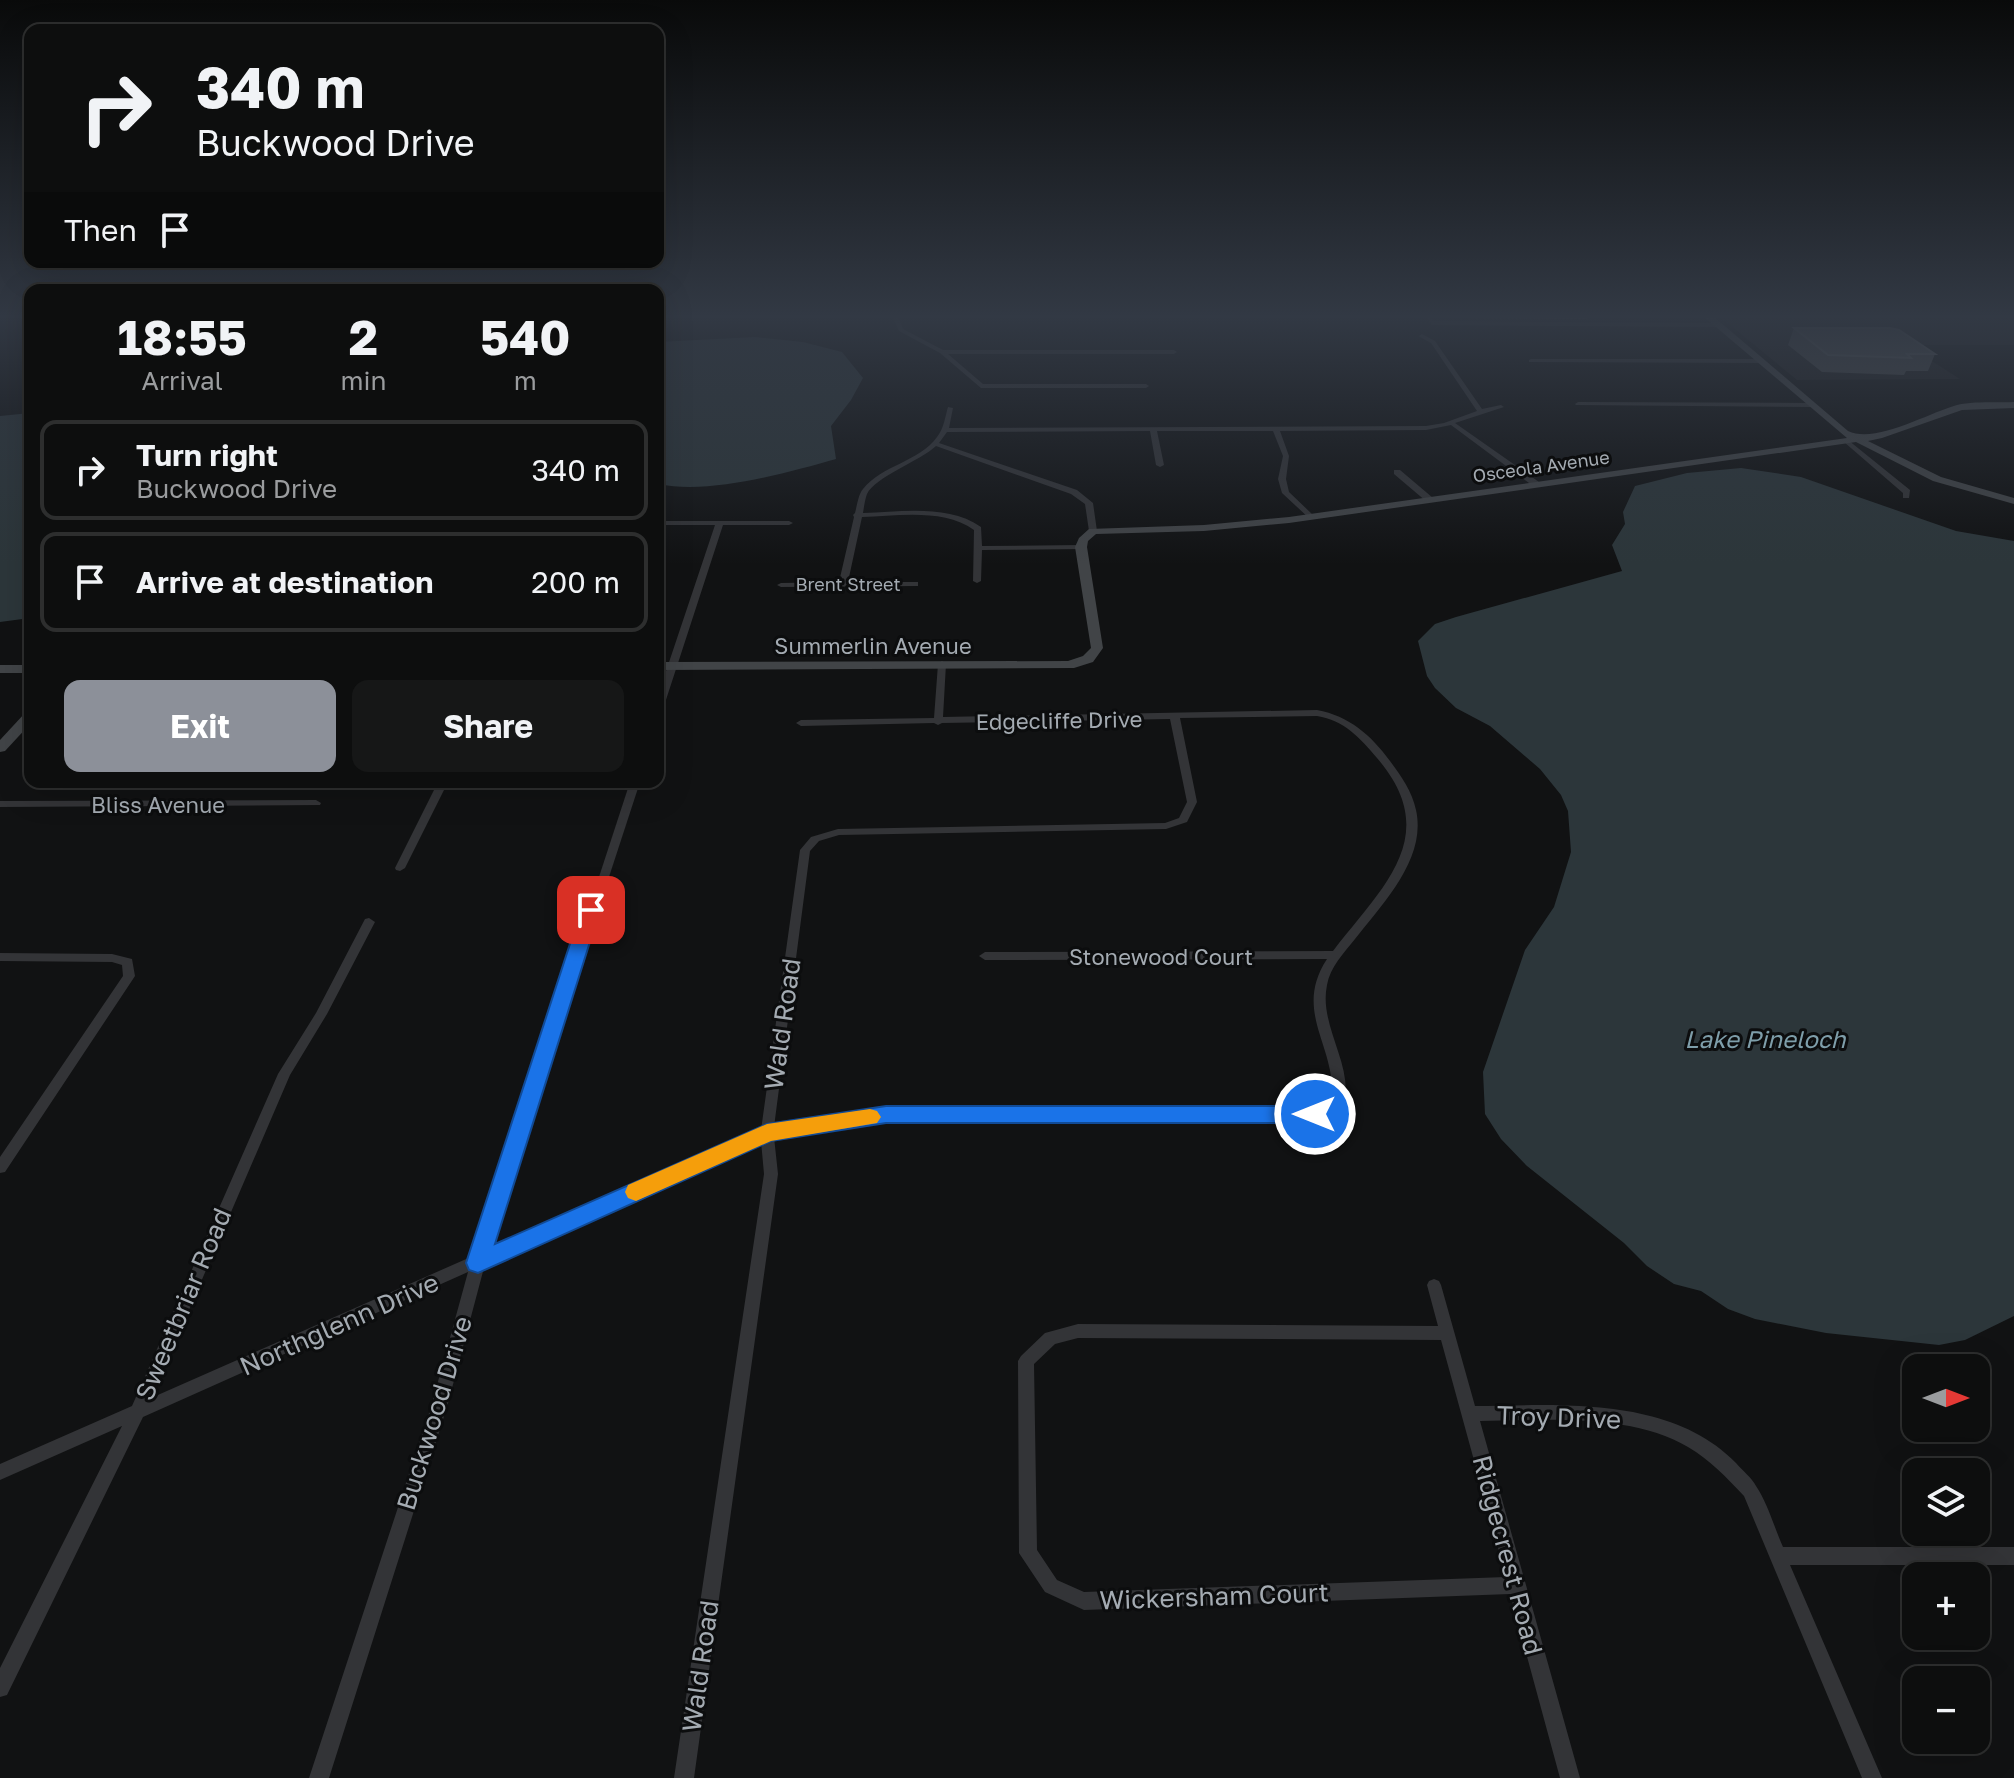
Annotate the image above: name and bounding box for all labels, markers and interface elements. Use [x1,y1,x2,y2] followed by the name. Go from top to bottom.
[196,53,365,120] text: 340 m
[64,56,168,160] icon: right
[196,121,475,164] text: Buckwood Drive
[153,208,197,252] icon: arrive
[64,212,137,248] text: Then
[118,308,247,366] text: 18:55
[349,308,378,366] text: 2
[480,308,570,366] text: 540
[141,365,223,396] text: Arrival
[340,365,386,396] text: min
[514,365,537,396] text: m
[136,437,278,473] text: Turn right
[1471,446,1611,486] street label: Osceola Avenue
[68,448,112,492] icon: right
[532,452,620,488] text: 340 m
[136,473,337,504] text: Buckwood Drive
[68,560,112,604] icon: arrive
[136,564,433,600] text: Arrive at destination
[531,564,620,600] text: 200 m
[795,573,901,595] street label: Brent Street
[774,632,972,659] street label: Summerlin Avenue
[64,680,336,772] button: Exit
[352,680,624,772] button: Share
[975,705,1143,735] street label: Edgecliffe Drive
[91,791,225,818] street label: Bliss Avenue
[557,876,625,944] pin
[569,888,613,932] icon: arrive
[1069,943,1253,970] street label: Stonewood Court
[757,956,807,1092] street label: Wald Road
[1685,1024,1847,1053] water label: Lake Pineloch
[1273,1072,1357,1156] position arrow
[129,1203,237,1405] street label: Sweetbriar Road
[235,1266,443,1382] street label: Northglenn Drive
[390,1312,478,1514] street label: Buckwood Drive
[1902,1354,1990,1442] north arrow
[1902,1354,1990,1754] map controls
[1496,1399,1622,1435] street label: Troy Drive
[1466,1452,1550,1658] street label: Ridgecrest Road
[1902,1458,1990,1546] button: layers
[1902,1562,1990,1650] button: +
[1099,1577,1329,1615] street label: Wickersham Court
[675,1598,725,1734] street label: Wald Road
[1902,1666,1990,1754] button: −

